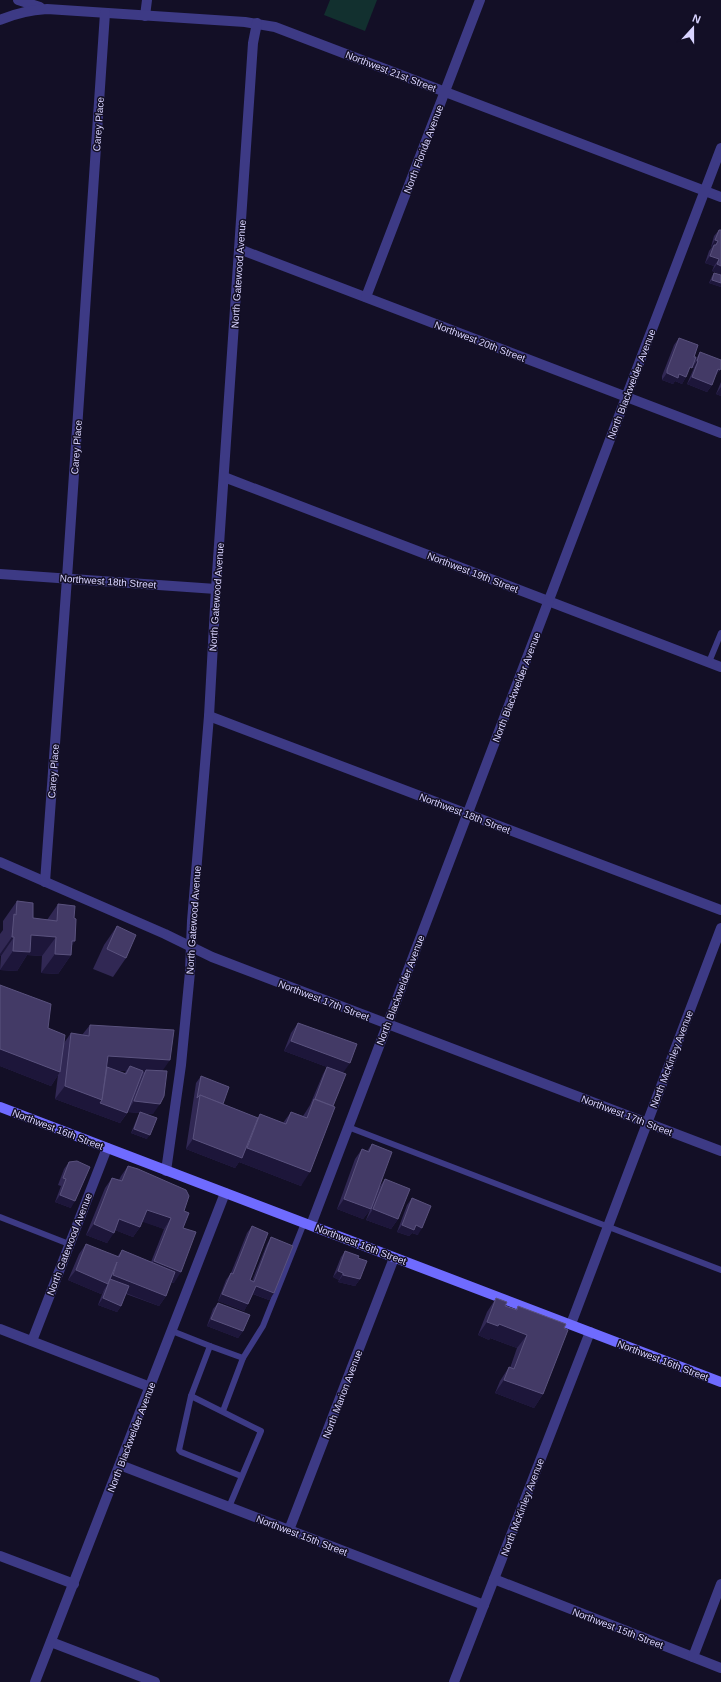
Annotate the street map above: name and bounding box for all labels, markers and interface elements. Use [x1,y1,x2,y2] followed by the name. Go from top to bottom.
[673,8,713,48] north arrow
[691,12,702,26] text: N
[344,49,438,94] street label: Northwest 21st Street
[91,96,106,152] street label: Carey Place
[402,103,446,195] street label: North Florida Avenue
[229,219,248,329] street label: North Gatewood Avenue
[433,319,527,364] street label: Northwest 20th Street
[605,327,658,441] street label: North Blackwelder Avenue
[69,419,84,475] street label: Carey Place
[207,542,226,652] street label: North Gatewood Avenue
[426,550,520,595] street label: Northwest 19th Street
[59,573,157,590] street label: Northwest 18th Street
[490,630,543,744] street label: North Blackwelder Avenue
[46,743,61,799] street label: Carey Place
[418,791,512,836] street label: Northwest 18th Street
[184,865,203,975] street label: North Gatewood Avenue
[374,933,427,1047] street label: North Blackwelder Avenue
[277,978,371,1023] street label: Northwest 17th Street
[648,1008,695,1110] street label: North McKinley Avenue
[580,1093,674,1138] street label: Northwest 17th Street
[11,1107,105,1152] street label: Northwest 16th Street
[45,1191,94,1297] street label: North Gatewood Avenue
[314,1222,408,1267] street label: Northwest 16th Street
[616,1338,710,1383] street label: Northwest 16th Street
[321,1348,365,1440] street label: North Marion Avenue
[105,1380,158,1494] street label: North Blackwelder Avenue
[499,1456,546,1558] street label: North McKinley Avenue
[255,1513,349,1558] street label: Northwest 15th Street
[571,1606,665,1651] street label: Northwest 15th Street

